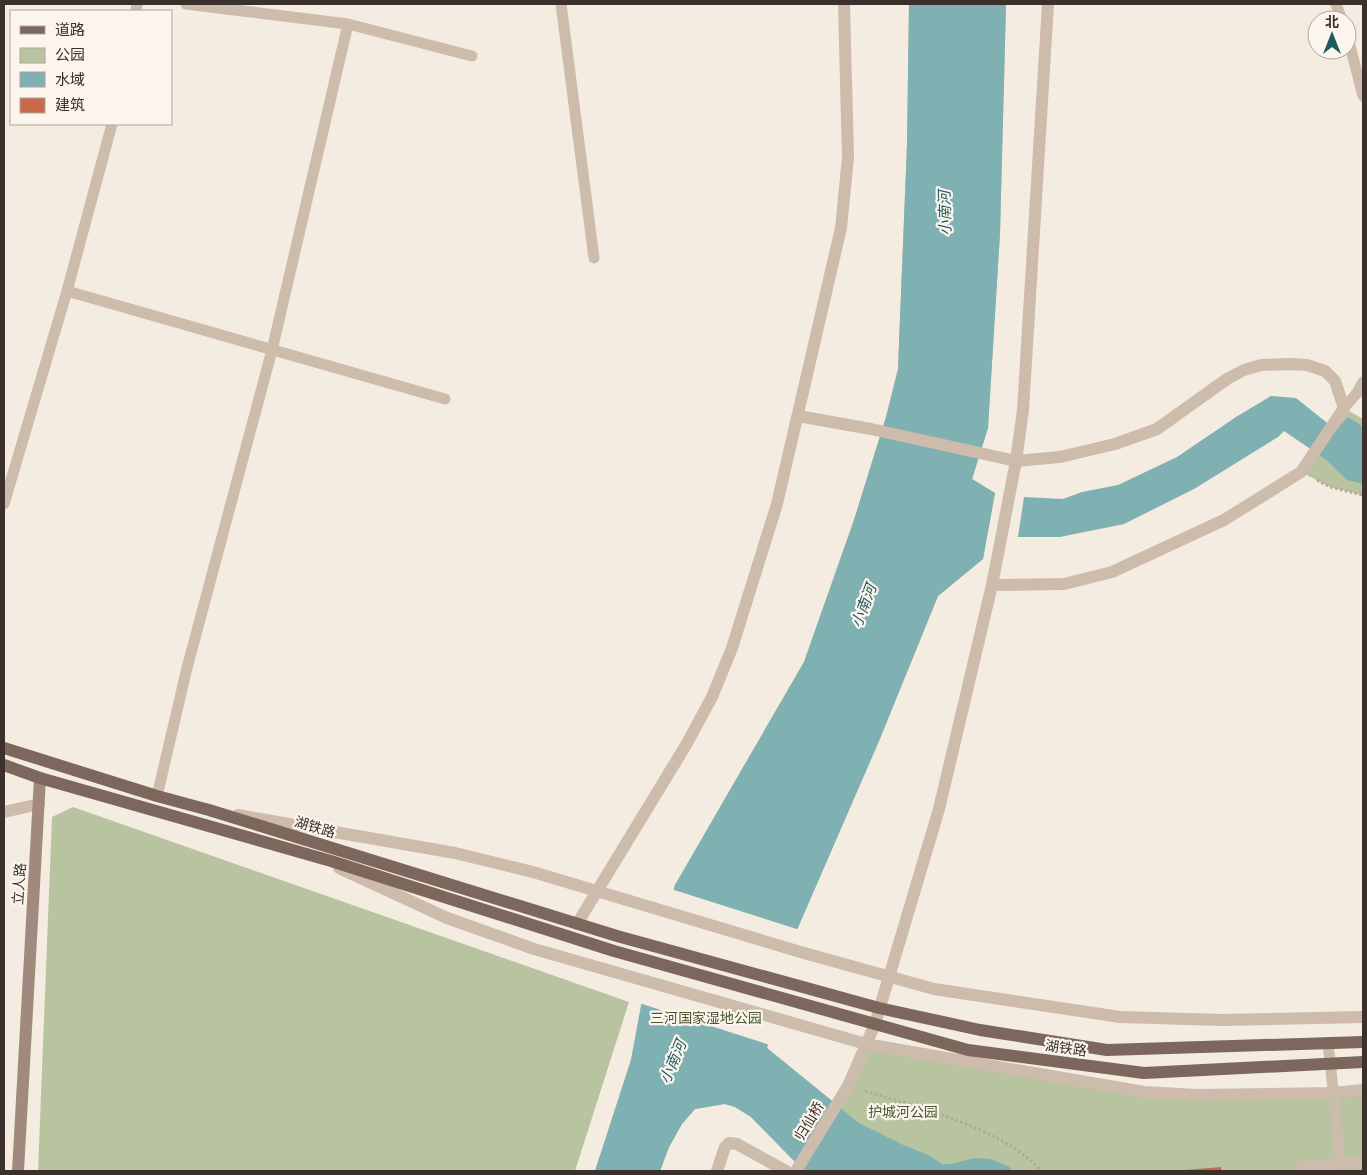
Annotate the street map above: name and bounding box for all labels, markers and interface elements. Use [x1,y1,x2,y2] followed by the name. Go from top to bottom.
[10,10,172,125] legend
[1307,10,1357,60] north arrow
[1325,13,1339,32] text: 北
[55,20,85,40] text: 道路
[55,45,85,65] text: 公园
[55,70,85,90] text: 水域
[55,95,85,115] text: 建筑
[935,187,955,236] water label: 小南河
[847,579,882,631] water label: 小南河
[292,812,338,843] street label: 湖铁路
[9,862,30,906] street label: 立人路
[650,1009,762,1028] park label: 三河国家湿地公园
[655,1035,692,1087] water label: 小南河
[1044,1036,1088,1061] street label: 湖铁路
[790,1098,828,1144] street label: 归仙桥
[868,1103,938,1122] park label: 护城河公园

